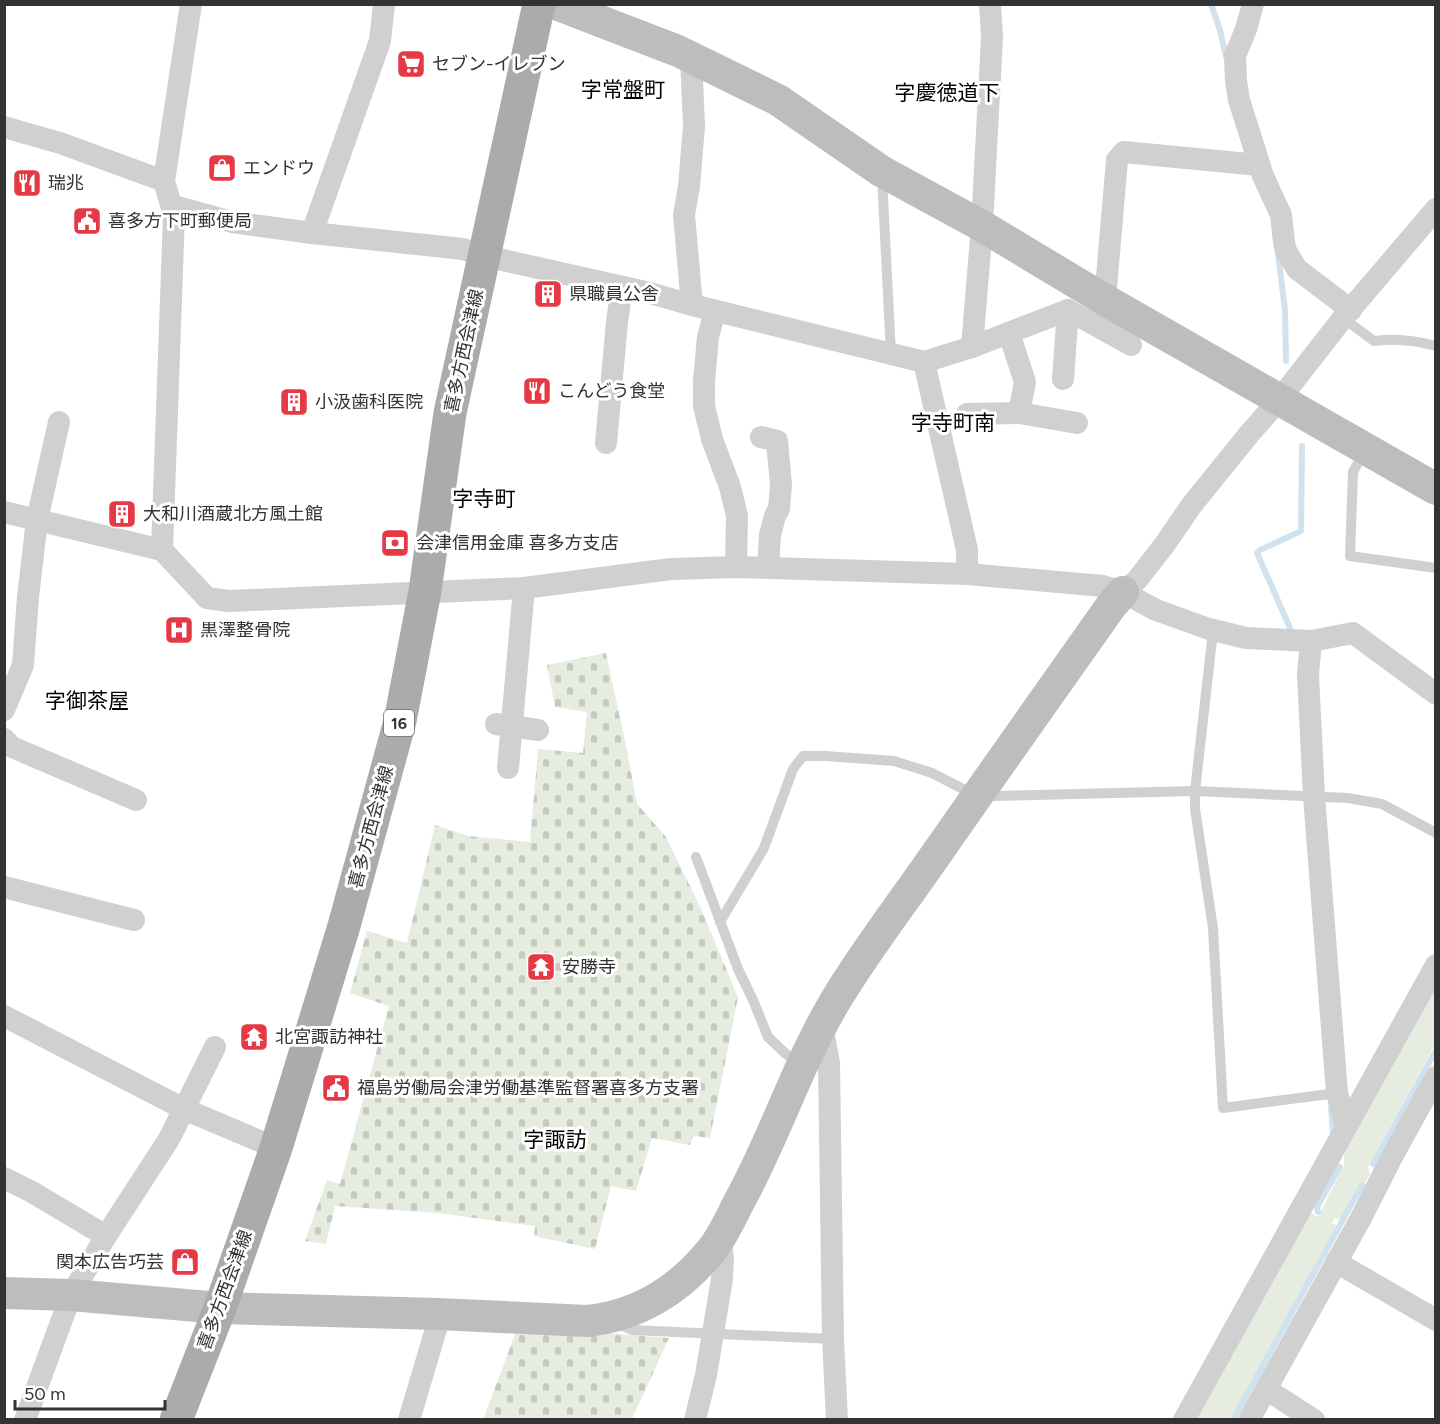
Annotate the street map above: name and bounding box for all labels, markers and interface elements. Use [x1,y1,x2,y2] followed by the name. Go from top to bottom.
[395,48,427,80] supermarket icon: セブン-イレブン
[432,53,566,75] place label: セブン-イレブン
[581,77,665,102] district label: 字常盤町
[895,80,1000,105] district label: 字慶徳道下
[206,152,238,184] shop icon: エンドウ
[243,157,315,179] place label: エンドウ
[11,167,43,199] restaurant icon: 瑞兆
[48,172,84,194] place label: 瑞兆
[71,205,103,237] public building icon: 喜多方下町郵便局
[108,210,252,232] place label: 喜多方下町郵便局
[532,278,564,310] building icon: 県職員公舎
[569,283,659,305] place label: 県職員公舎
[440,287,488,415] street label: 喜多方西会津線
[521,375,553,407] restaurant icon: こんどう食堂
[558,380,665,402] place label: こんどう食堂
[278,386,310,418] building icon: 小汲歯科医院
[315,391,423,413] place label: 小汲歯科医院
[911,410,995,435] district label: 字寺町南
[453,486,516,511] district label: 字寺町
[106,498,138,530] building icon: 大和川酒蔵北方風土館
[143,503,323,525] place label: 大和川酒蔵北方風土館
[379,527,411,559] bank icon: 会津信用金庫 喜多方支店
[416,532,618,554] place label: 会津信用金庫 喜多方支店
[163,614,195,646] hospital icon: 黒澤整骨院
[200,619,290,641] place label: 黒澤整骨院
[45,688,129,713] district label: 字御茶屋
[384,710,414,736] road number: 16
[344,763,398,891] street label: 喜多方西会津線
[525,951,557,983] temple icon: 安勝寺
[562,956,616,978] place label: 安勝寺
[238,1021,270,1053] temple icon: 北宮諏訪神社
[275,1026,383,1048] place label: 北宮諏訪神社
[320,1072,352,1104] public building icon: 福島労働局会津労働基準監督署喜多方支署
[357,1077,699,1099] place label: 福島労働局会津労働基準監督署喜多方支署
[524,1127,587,1152] district label: 字諏訪
[193,1227,257,1353] street label: 喜多方西会津線
[169,1246,201,1278] shop icon: 関本広告巧芸
[56,1251,164,1273] place label: 関本広告巧芸
[15,1373,165,1411] scale bar
[24,1383,66,1405] text: 50 m

